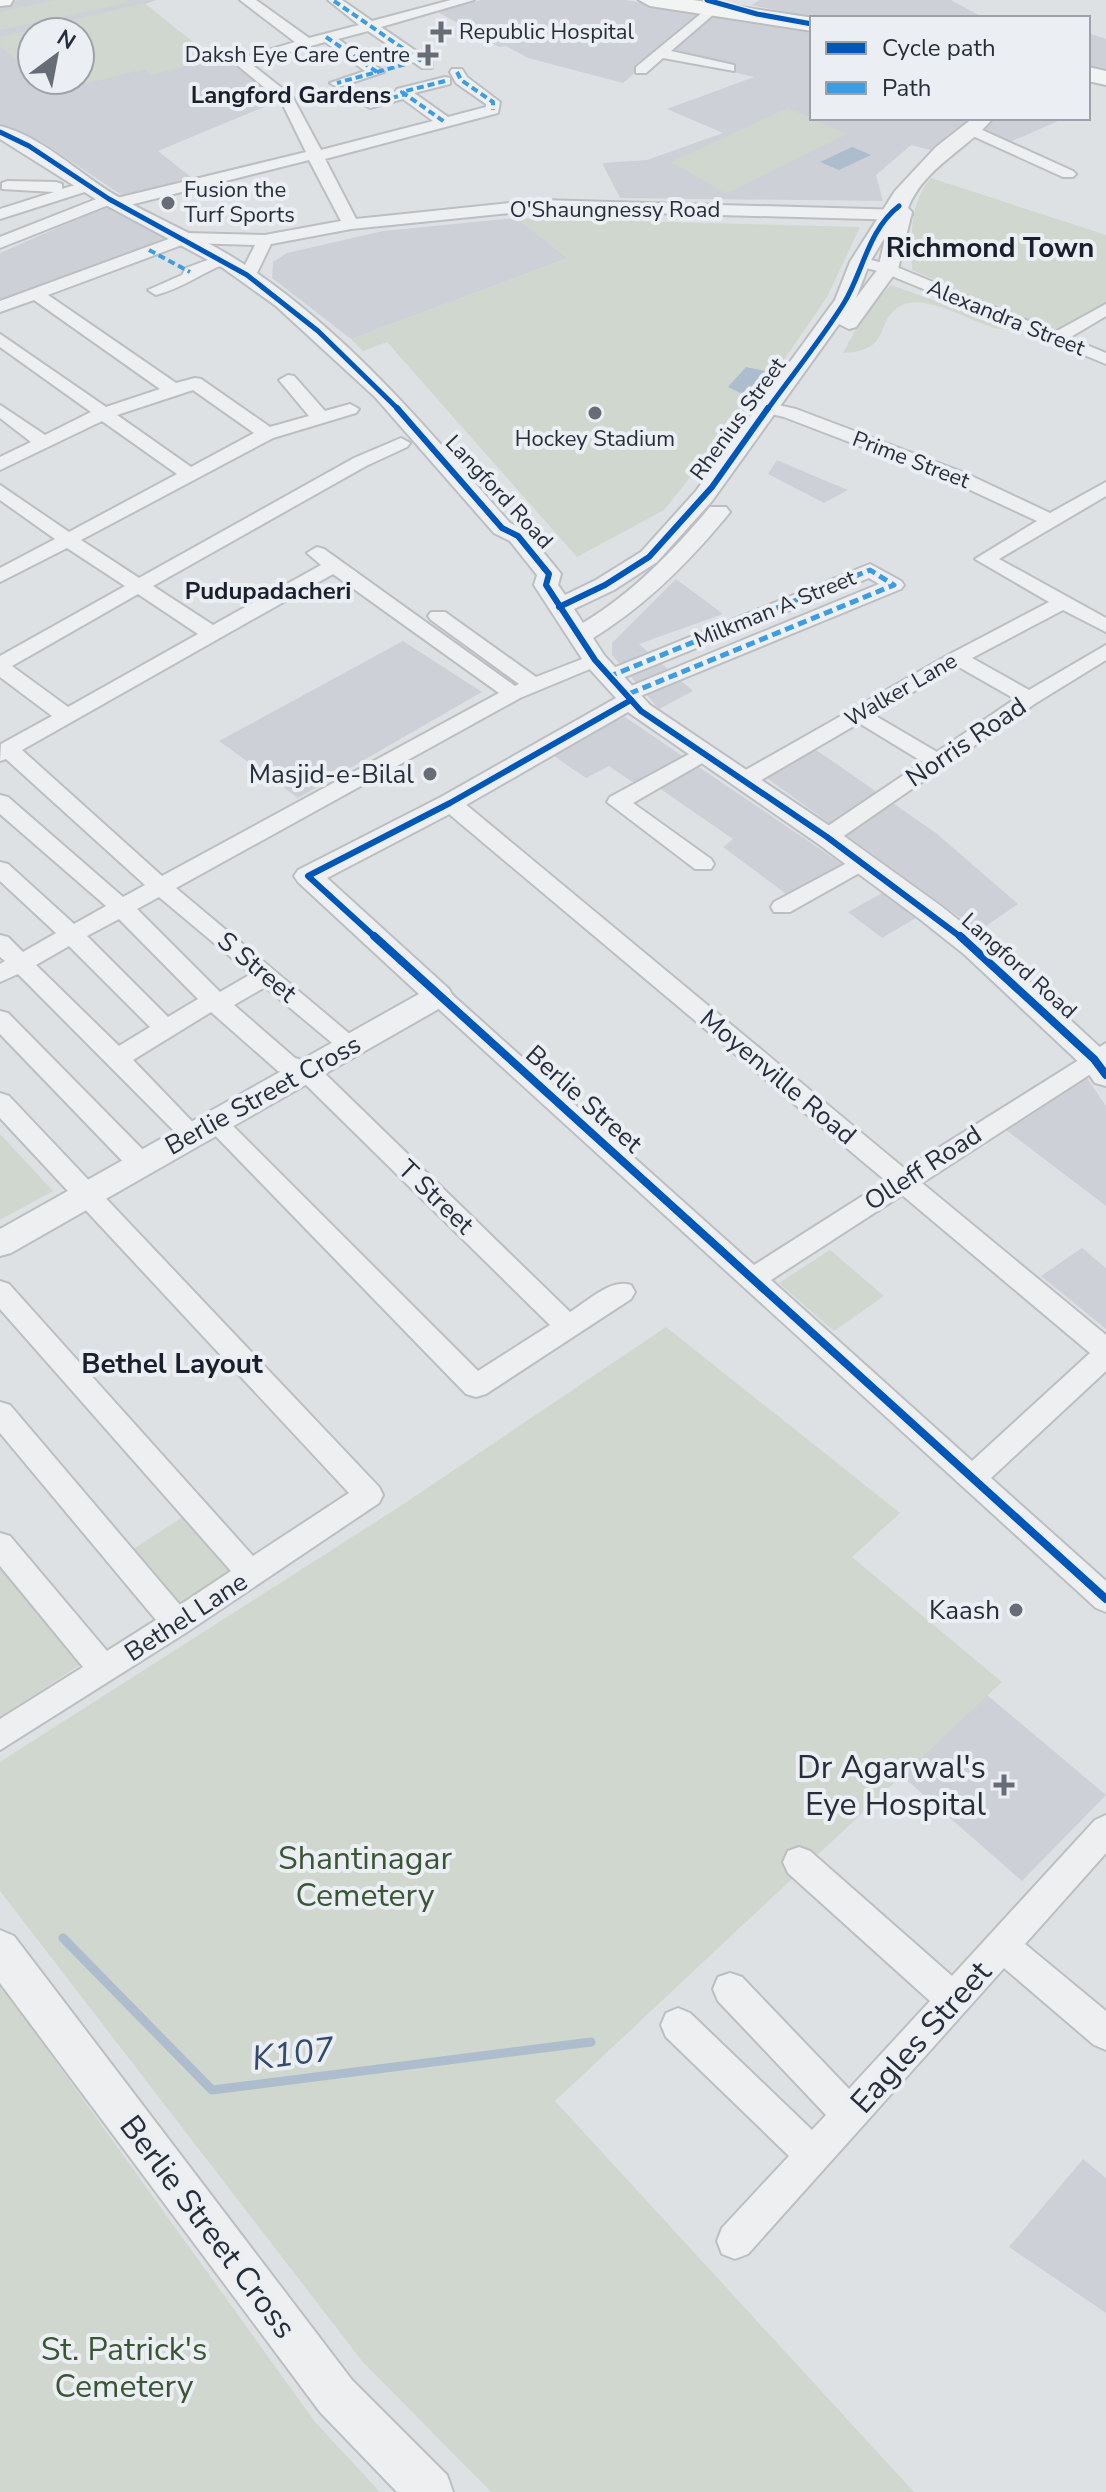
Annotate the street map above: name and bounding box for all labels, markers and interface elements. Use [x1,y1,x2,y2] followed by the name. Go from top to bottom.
[16,16,96,96] north arrow
[810,16,1090,120] legend
[459,17,634,47] place label: Republic Hospital
[430,21,452,43] marker: Republic Hospital
[51,23,81,57] text: N
[882,32,996,64] text: Cycle path
[185,40,410,70] place label: Daksh Eye Care Centre
[417,44,439,66] marker: Daksh Eye Care Centre
[882,72,931,104] text: Path
[191,79,391,111] district label: Langford Gardens
[184,175,295,230] place label: Fusion the Turf Sports
[159,194,177,212] marker: Fusion the Turf Sports
[510,195,720,225] street label: O'Shaungnessy Road
[886,229,1094,267] district label: Richmond Town
[923,273,1090,363] street label: Alexandra Street
[683,351,793,487] street label: Rhenius Street
[586,404,604,422] marker: Hockey Stadium
[515,424,675,454] place label: Hockey Stadium
[848,424,974,496] street label: Prime Street
[438,429,560,555] street label: Langford Road
[690,563,861,655] street label: Milkman A Street
[185,575,351,607] district label: Pudupadacheri
[839,646,963,734] street label: Walker Lane
[899,689,1033,795] street label: Norris Road
[249,757,414,792] place label: Masjid-e-Bilal
[421,765,439,783] marker: Masjid-e-Bilal
[955,906,1083,1026] street label: Langford Road
[210,924,305,1011] street label: S Street
[693,1001,863,1153] street label: Moyenville Road
[159,1027,367,1163] street label: Berlie Street Cross
[518,1037,651,1161] street label: Berlie Street
[858,1117,988,1219] street label: Olleff Road
[390,1152,482,1243] street label: T Street
[81,1345,263,1383] district label: Bethel Layout
[118,1564,254,1670] street label: Bethel Lane
[929,1593,1000,1628] place label: Kaash
[1007,1601,1025,1619] marker: Kaash
[797,1746,987,1826] place label: Dr Agarwal's Eye Hospital
[993,1774,1015,1796] marker: Dr Agarwal's Eye Hospital
[278,1837,453,1917] park label: Shantinagar Cemetery
[841,1951,1002,2123] street label: Eagles Street
[249,2026,337,2082] water label: K107
[110,2107,306,2347] street label: Berlie Street Cross
[41,2328,207,2408] park label: St. Patrick's Cemetery

